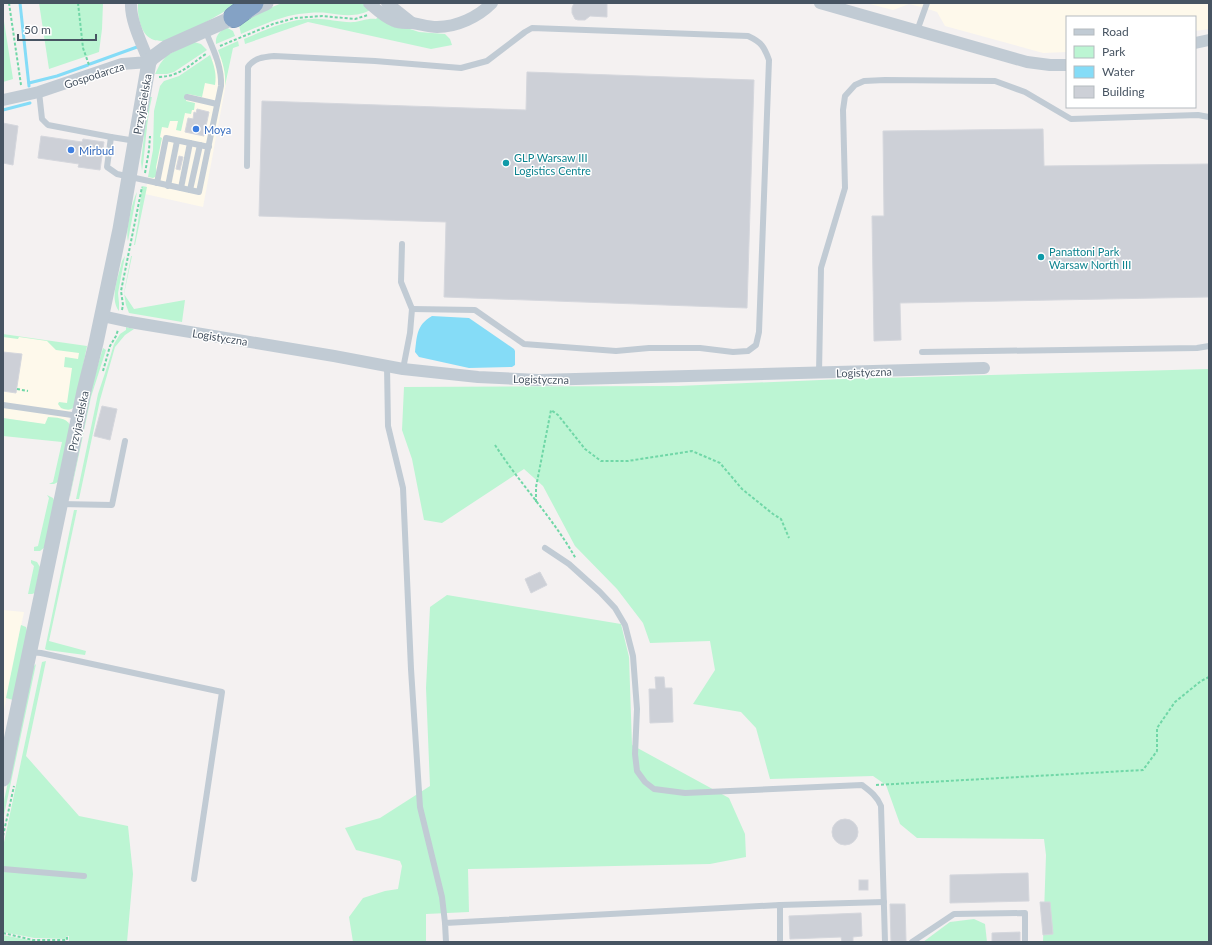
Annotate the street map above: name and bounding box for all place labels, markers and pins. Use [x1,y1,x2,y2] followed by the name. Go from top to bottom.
[204,123,231,136] place label: Moya
[191,124,201,134] marker: Moya
[79,144,114,157] place label: Mirbud
[66,145,76,155] marker: Mirbud
[514,151,591,177] place label: GLP Warsaw III Logistics Centre
[501,158,511,168] marker: GLP Warsaw III Logistics Centre
[1049,245,1131,271] place label: Panattoni Park Warsaw North III
[1036,252,1046,262] marker: Panattoni Park Warsaw North III

